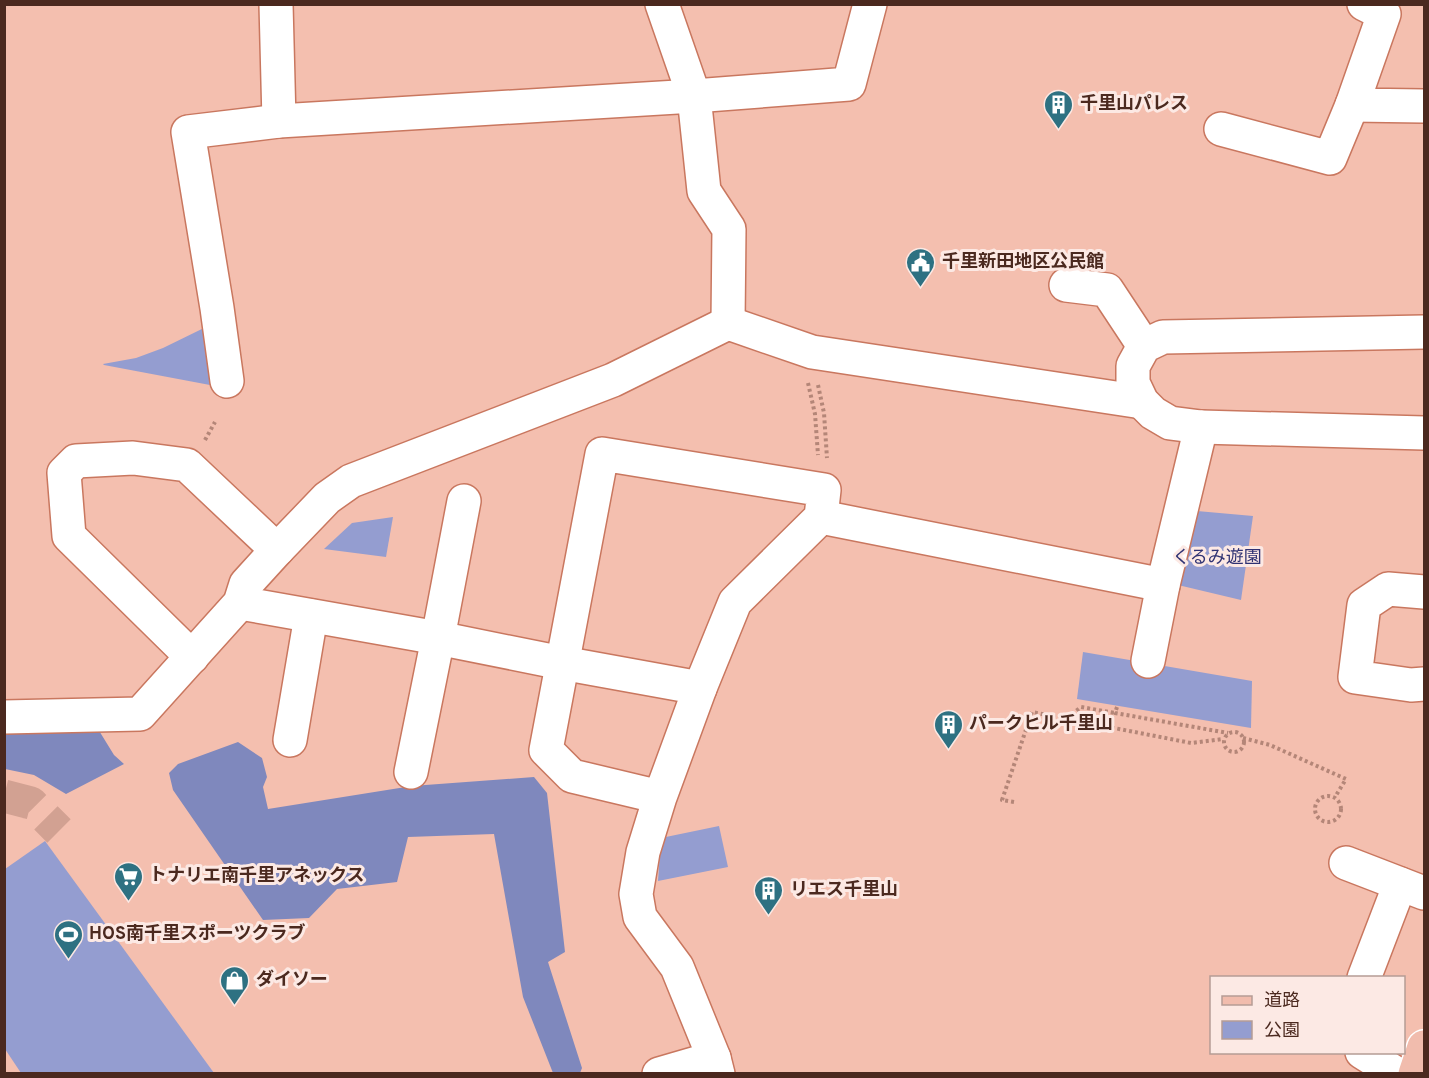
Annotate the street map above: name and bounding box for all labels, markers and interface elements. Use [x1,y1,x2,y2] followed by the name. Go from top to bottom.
[1043,88,1075,130] building icon: 千里山パレス
[1080,93,1188,116] place label: 千里山パレス
[905,246,937,288] public building icon: 千里新田地区公民館
[942,251,1104,274] place label: 千里新田地区公民館
[1172,547,1262,570] park label: くるみ遊園
[932,708,964,750] building icon: パークヒル千里山
[969,713,1113,736] place label: パークヒル千里山
[112,860,144,902] supermarket icon: トナリエ南千里アネックス
[149,865,364,888] place label: トナリエ南千里アネックス
[753,874,785,916] building icon: リエス千里山
[790,879,898,902] place label: リエス千里山
[52,918,84,960] sports icon: HOS南千里スポーツクラブ
[89,923,306,946] place label: HOS南千里スポーツクラブ
[219,964,251,1006] shop icon: ダイソー
[256,969,328,992] place label: ダイソー
[1210,976,1405,1054] legend
[1264,990,1300,1013] text: 道路
[1264,1020,1300,1043] text: 公園

